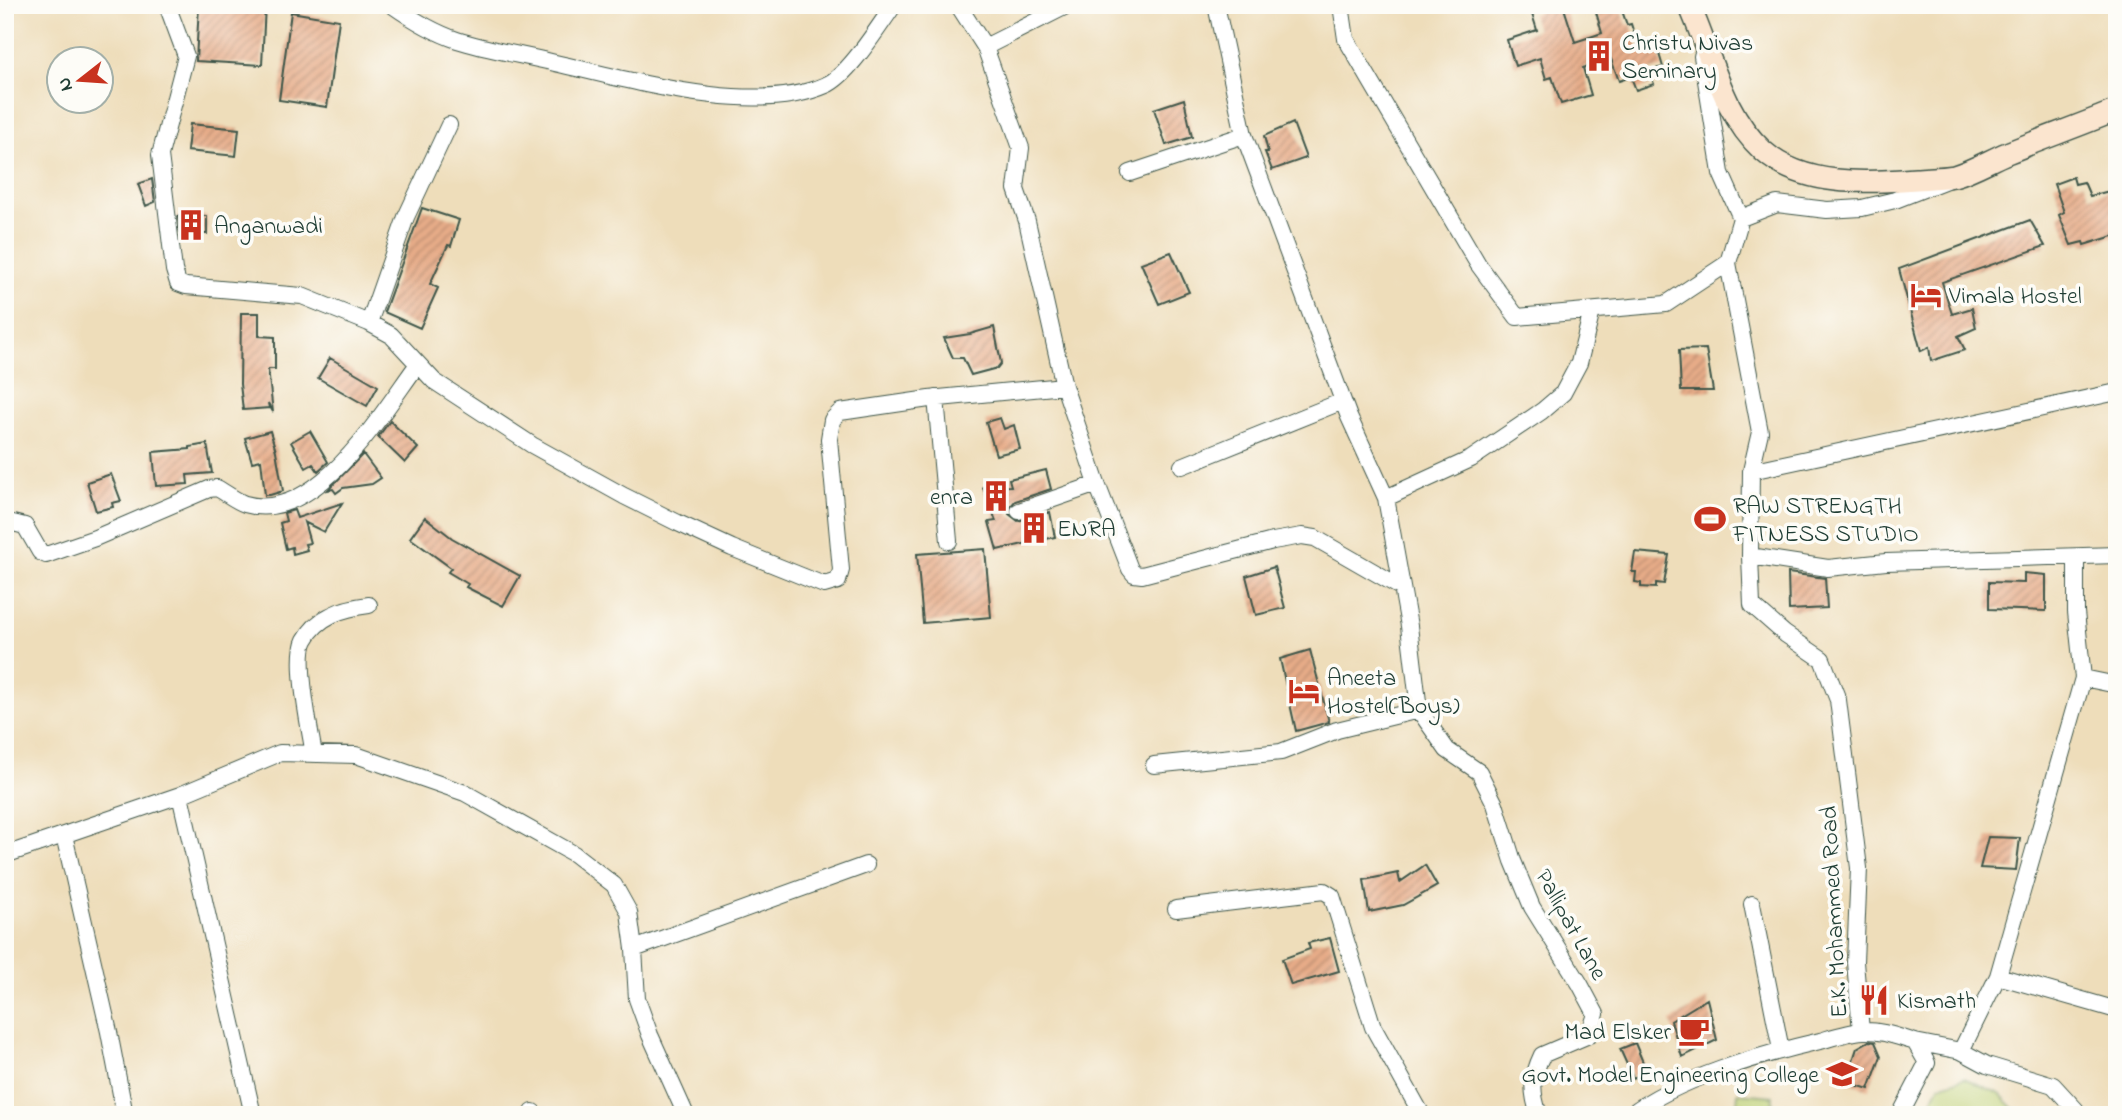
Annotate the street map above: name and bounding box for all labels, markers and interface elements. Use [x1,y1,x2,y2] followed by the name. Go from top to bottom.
[1622,27,1753,91] place label: Christu Nivas Seminary
[1582,39,1616,73] building icon: Christu Nivas Seminary
[46,46,116,116] north arrow
[51,74,81,94] text: N
[174,208,208,242] building icon: Anganwadi
[214,210,323,245] place label: Anganwadi
[1909,278,1943,312] hotel icon: Vimala Hostel
[1948,280,2082,315] place label: Vimala Hostel
[979,479,1013,513] building icon: enra
[930,481,973,516] place label: enra
[1732,490,1919,553] place label: RAW STRENGTH FITNESS STUDIO
[1693,502,1727,536] sports icon: RAW STRENGTH FITNESS STUDIO
[1017,511,1051,545] building icon: ENRA
[1057,513,1116,548] place label: ENRA
[1327,662,1460,726] place label: Aneeta Hostel(Boys)
[1287,674,1321,708] hotel icon: Aneeta Hostel(Boys)
[1812,804,1859,1019] street label: E.K. Mohammed Road
[1525,863,1615,987] street label: Pallipat Lane
[1857,983,1891,1017] restaurant icon: Kismath
[1897,985,1976,1020] place label: Kismath
[1677,1014,1711,1048] cafe icon: Mad Elsker
[1564,1016,1672,1051] place label: Mad Elsker
[1825,1057,1859,1091] school or university icon: Govt. Model Engineering College
[1521,1059,1819,1094] place label: Govt. Model Engineering College

